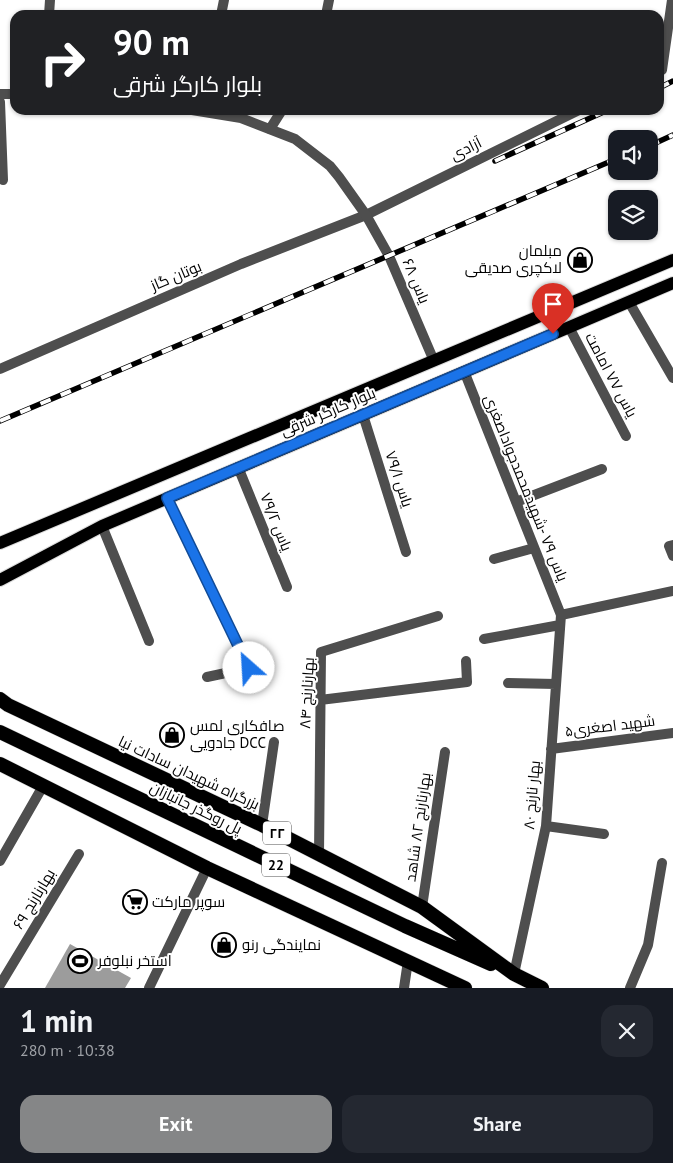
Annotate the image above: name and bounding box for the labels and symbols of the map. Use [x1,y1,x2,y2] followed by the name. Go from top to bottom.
[447,133,485,165] street label: آزادی
[465,241,562,278] place label: مبلمان لاکچری صدیقی
[567,247,593,273] shop icon: مبلمان لاکچری صدیقی
[398,255,434,307] street label: یاس ۶۸
[146,256,205,296] street label: بوتان گاز
[532,283,574,334] pin
[580,329,642,421] street label: یاس ۷۷ امامت
[277,383,379,441] street label: بلوار کارگر شرقی
[479,392,573,584] street label: یاس ۷۹ -شهیدمحمدجواداصغری
[381,448,417,510] street label: یاس ۷۹/۱
[255,490,297,554] street label: یاس ۷۹/۲
[222,641,274,693] position arrow
[295,657,320,729] street label: بهارنارنج ۸۴
[564,711,656,741] street label: شهید اصغری۵
[190,716,284,753] place label: صافکاری لمس جادویی DCC
[159,722,185,748] shop icon: صافکاری لمس جادویی DCC
[115,732,263,814] street label: بزرگراه شهیدان سادات نیا
[519,760,546,830] street label: بهار نارنج ۸۰
[400,771,437,883] street label: بهارنارنج ۸۲ شاهد
[147,777,245,839] street label: پل روگذر جانبازان
[263,821,291,844] road number: ۲۲
[262,854,290,876] road number: 22
[8,865,61,933] street label: بهارنارنج ۶۹
[122,889,148,915] supermarket icon: سوپر مارکت
[152,892,225,912] place label: سوپر مارکت
[211,932,237,958] shop icon: نمایندگی رنو
[242,935,321,955] place label: نمایندگی رنو
[67,948,93,974] sports icon: استخر نبلوفر
[97,951,172,970] place label: استخر نبلوفر

